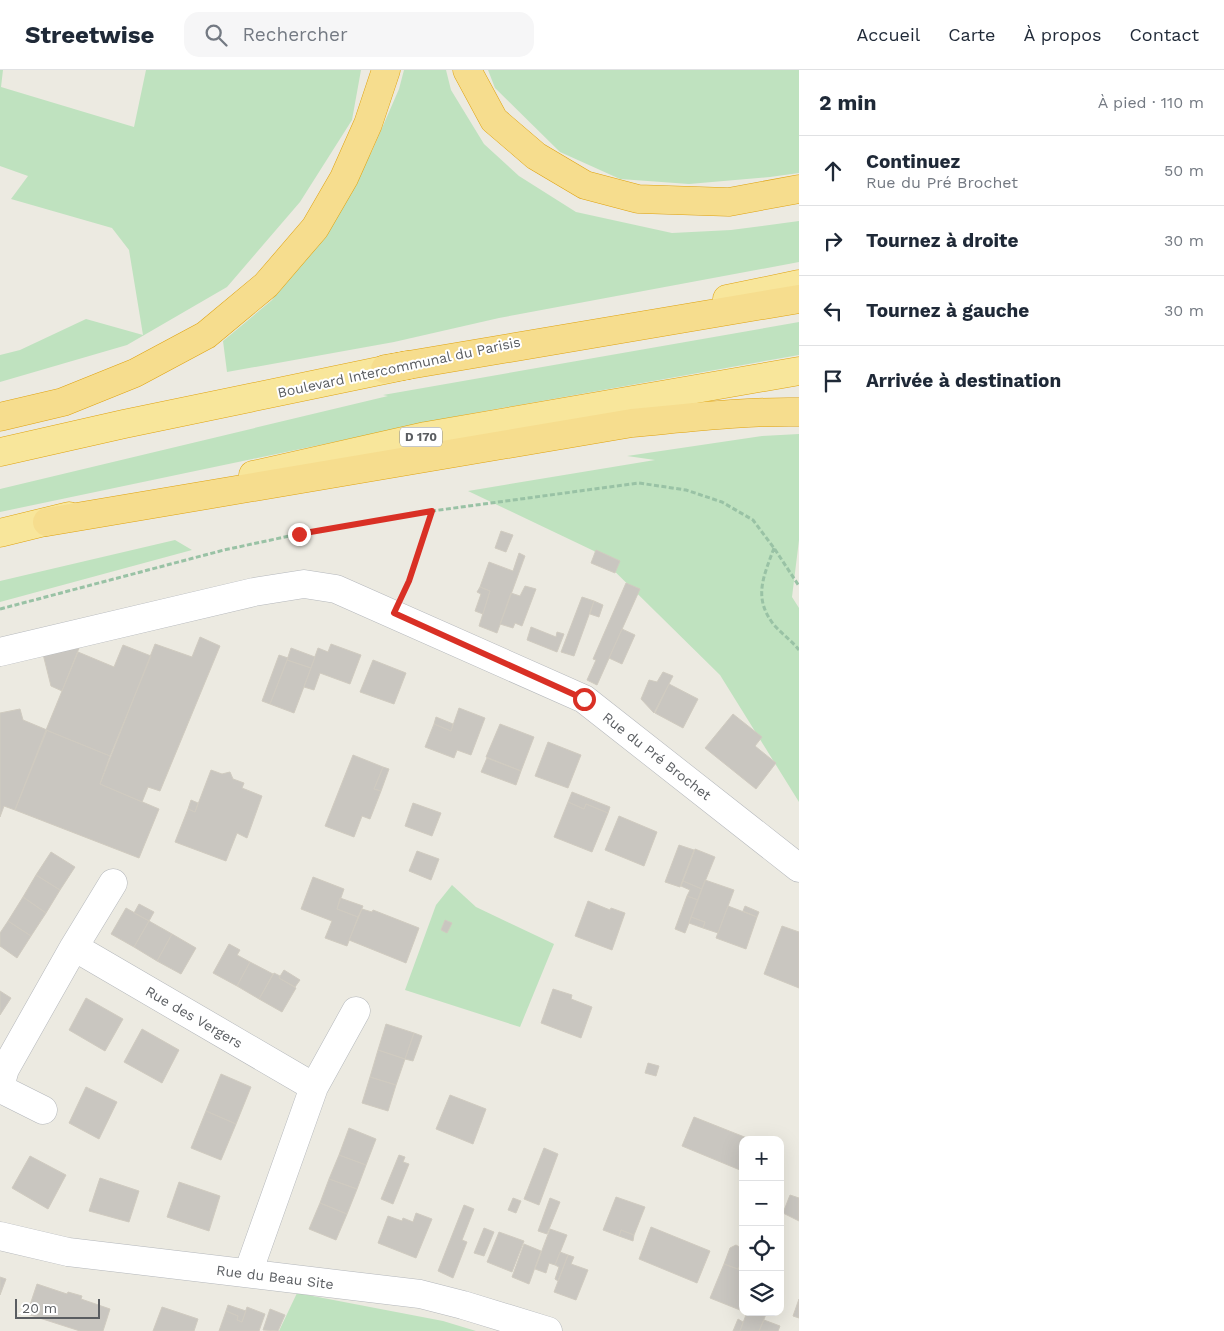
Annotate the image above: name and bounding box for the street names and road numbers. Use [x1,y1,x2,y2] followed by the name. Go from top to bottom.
[276,333,522,401] street label: Boulevard Intercommunal du Parisis
[400,428,442,447] road number: D 170
[600,709,714,803] street label: Rue du Pré Brochet
[143,983,245,1051] street label: Rue des Vergers
[215,1262,335,1292] street label: Rue du Beau Site

